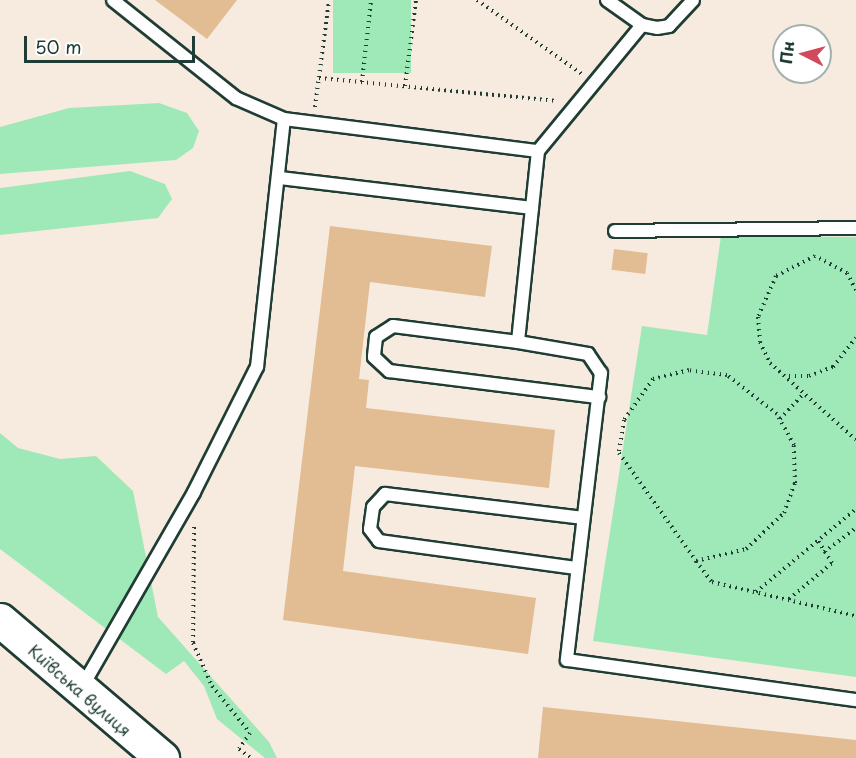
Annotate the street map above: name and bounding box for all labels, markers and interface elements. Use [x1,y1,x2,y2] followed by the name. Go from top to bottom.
[27,24,198,62] scale bar
[772,24,832,84] north arrow
[35,33,82,60] text: 50 m
[773,40,799,65] text: Пн
[25,640,135,740] street label: Київська вулиця

